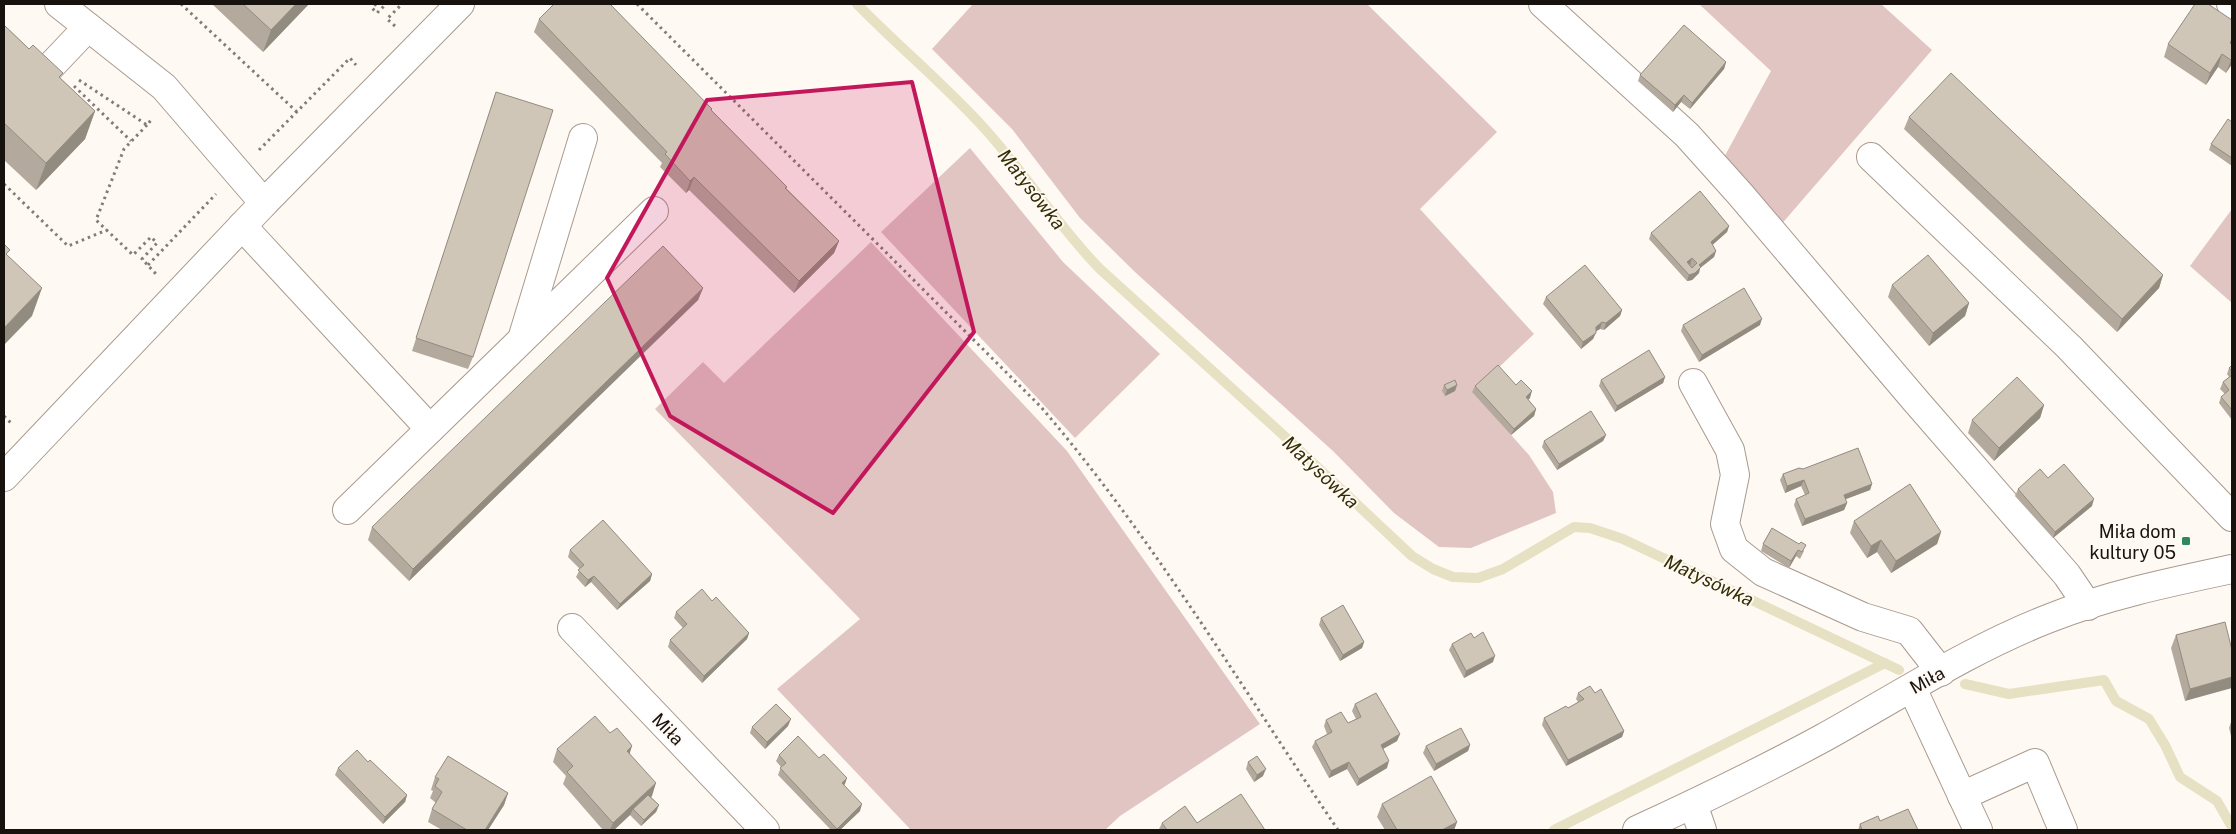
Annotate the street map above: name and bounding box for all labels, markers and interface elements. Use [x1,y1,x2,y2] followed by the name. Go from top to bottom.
[994,144,1070,234] water label: Matysówka
[1278,431,1364,513] water label: Matysówka
[2090,521,2176,563] place label: Miła dom kultury 05
[2180,535,2192,547] marker: Miła dom kultury 05
[1661,550,1757,610] water label: Matysówka
[1906,662,1948,698] street label: Miła
[648,709,688,749] street label: Miła

